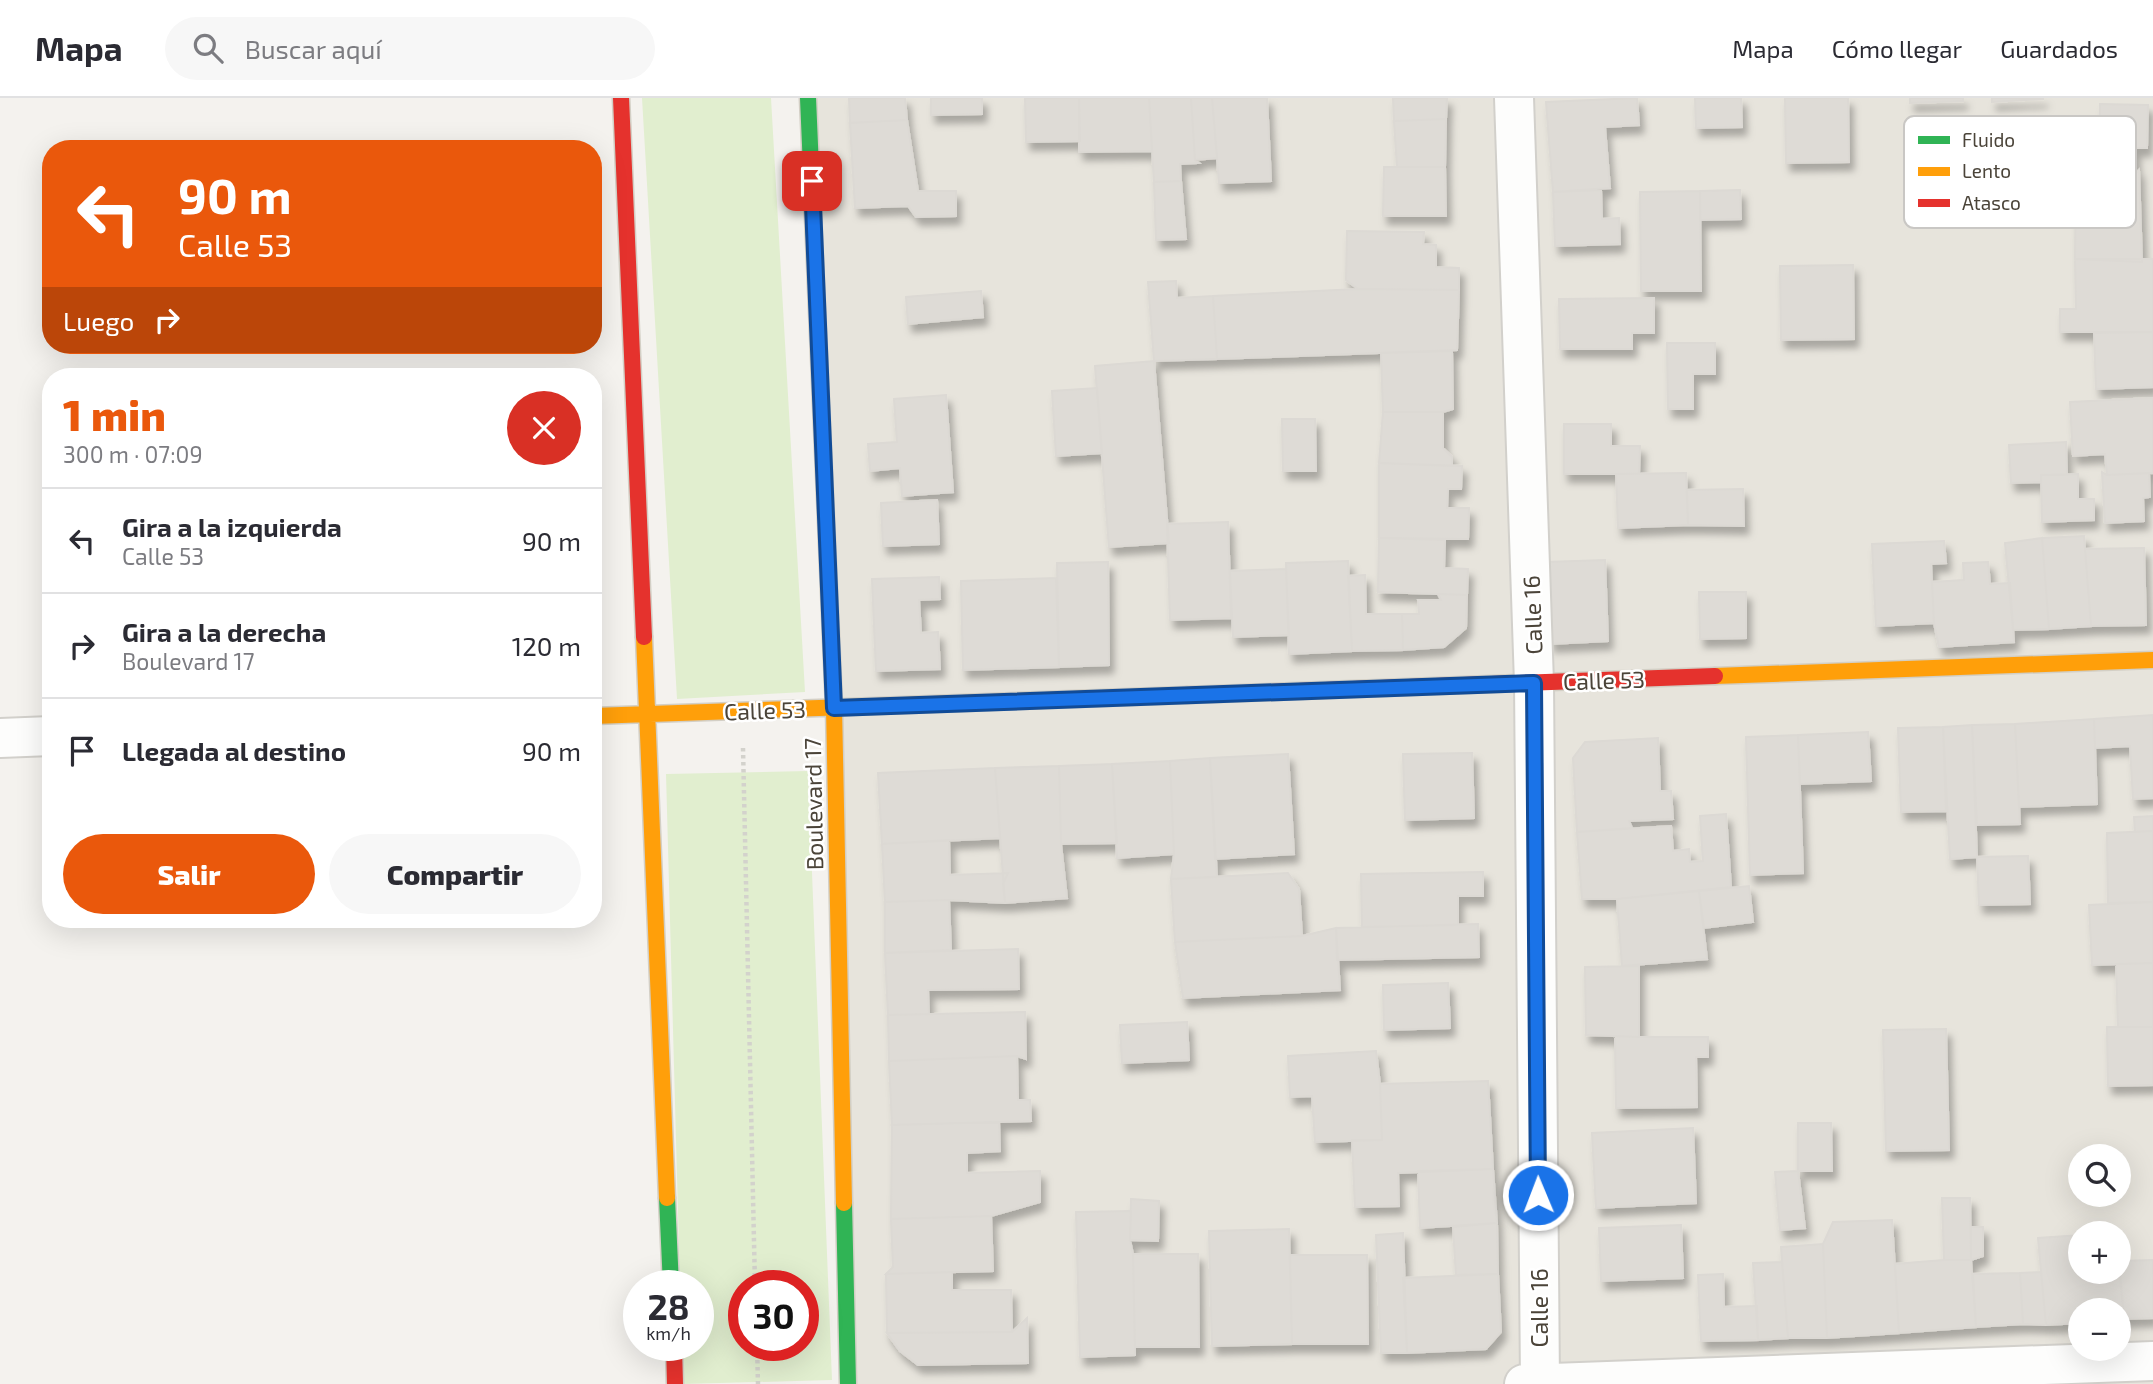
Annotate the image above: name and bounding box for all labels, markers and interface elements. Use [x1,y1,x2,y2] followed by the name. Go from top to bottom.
[165,17,655,80] search box
[35,28,123,68] text: Mapa
[189,29,227,67] icon: search
[245,33,382,64] text: Buscar aquí
[1732,34,1794,63] text: Mapa
[1832,34,1962,63] text: Cómo llegar
[2000,34,2118,63] text: Guardados
[1904,116,2136,228] legend
[1962,128,2015,151] text: Fluido
[782,151,842,211] pin
[1962,159,2011,182] text: Lento
[793,162,831,200] icon: arrive
[178,165,292,224] text: 90 m
[63,168,154,259] icon: left
[1962,191,2021,214] text: Atasco
[178,225,292,263] text: Calle 53
[148,301,186,339] icon: right
[63,305,134,336] text: Luego
[63,389,166,439] text: 1 min
[507,391,581,465] button: close
[63,440,203,468] text: 300 m · 07:09
[122,511,342,542] text: Gira a la izquierda
[63,522,101,560] icon: left
[522,525,581,556] text: 90 m
[122,542,204,570] text: Calle 53
[1517,575,1547,655] street label: Calle 16
[122,616,326,647] text: Gira a la derecha
[63,627,101,665] icon: right
[512,630,581,661] text: 120 m
[122,647,254,675] text: Boulevard 17
[1563,665,1645,695] street label: Calle 53
[724,695,806,725] street label: Calle 53
[63,732,101,770] icon: arrive
[122,735,346,766] text: Llegada al destino
[522,735,581,766] text: 90 m
[798,737,828,870] street label: Boulevard 17
[63,834,315,914] button: Salir
[329,834,581,914] button: Compartir
[2068,1144,2131,1361] map controls
[2068,1144,2131,1207] button: search
[1501,1158,1575,1232] position arrow
[2068,1221,2131,1284] button: +
[1525,1268,1553,1348] street label: Calle 16
[728,1270,819,1361] speed limit sign: 30
[647,1285,690,1327] text: 28
[2068,1298,2131,1361] button: −
[646,1322,691,1344] text: km/h

